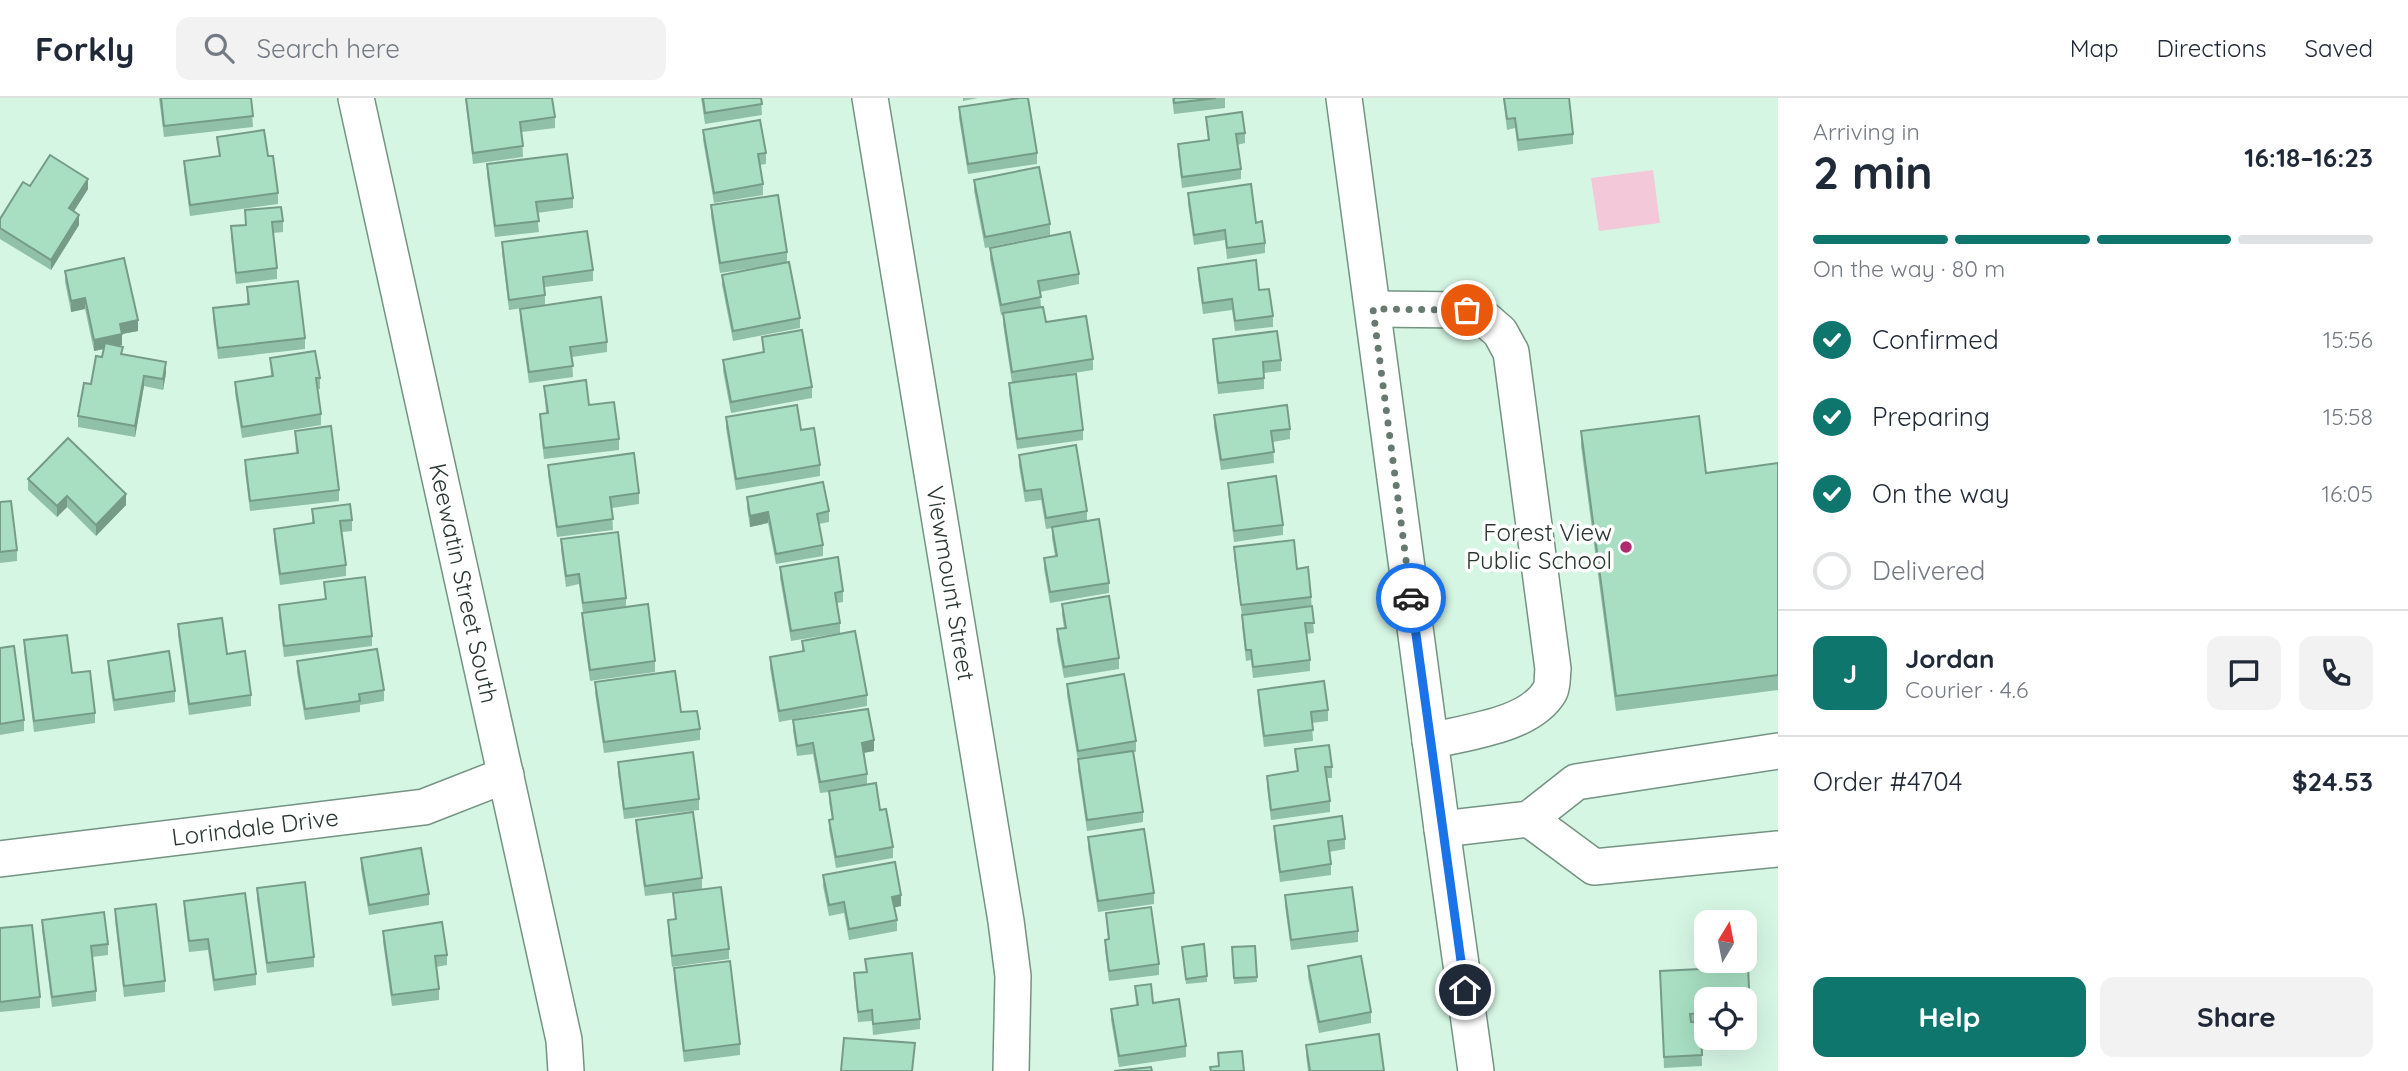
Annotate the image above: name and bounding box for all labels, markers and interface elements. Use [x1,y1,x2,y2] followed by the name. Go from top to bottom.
[176,17,666,80] search box
[35,28,134,69] text: Forkly
[200,29,238,67] icon: search
[256,32,400,65] text: Search here
[2070,33,2119,63] text: Map
[2157,33,2267,63] text: Directions
[2305,33,2373,63] text: Saved
[1813,117,1920,146] text: Arriving in
[2244,141,2373,174] text: 16:18–16:23
[1813,143,1933,201] text: 2 min
[1813,254,2005,283] text: On the way · 80 m
[1437,280,1497,340] pin
[1448,291,1486,329] icon: bag
[1813,321,1851,359] icon: check
[1872,323,1999,356] text: Confirmed
[2323,325,2373,354] text: 15:56
[1813,398,1851,436] icon: check
[1872,400,1990,433] text: Preparing
[2323,402,2373,431] text: 15:58
[423,460,505,706] street label: Keewatin Street South
[1813,475,1851,513] icon: check
[1872,477,2010,510] text: On the way
[2322,479,2373,508] text: 16:05
[920,484,982,683] street label: Viewmount Street
[1466,517,1612,575] place label: Forest View Public School
[1618,539,1634,555] marker: Forest View Public School
[1872,554,1985,587] text: Delivered
[1376,563,1446,633] courier
[1392,579,1430,617] icon: car
[2207,636,2281,710] button: chat
[2299,636,2373,710] button: phone
[1905,642,1994,675] text: Jordan
[1843,657,1857,690] text: J
[1905,675,2028,704] text: Courier · 4.6
[1813,765,1962,798] text: Order #4704
[2292,765,2373,798] text: $24.53
[170,802,340,852] street label: Lorindale Drive
[1694,910,1757,973] north arrow
[1694,910,1757,1050] map controls
[1435,960,1495,1020] pin
[1446,971,1484,1009] icon: home
[1813,977,2086,1057] button: Help
[2100,977,2373,1057] button: Share
[1694,987,1757,1050] button: locate

